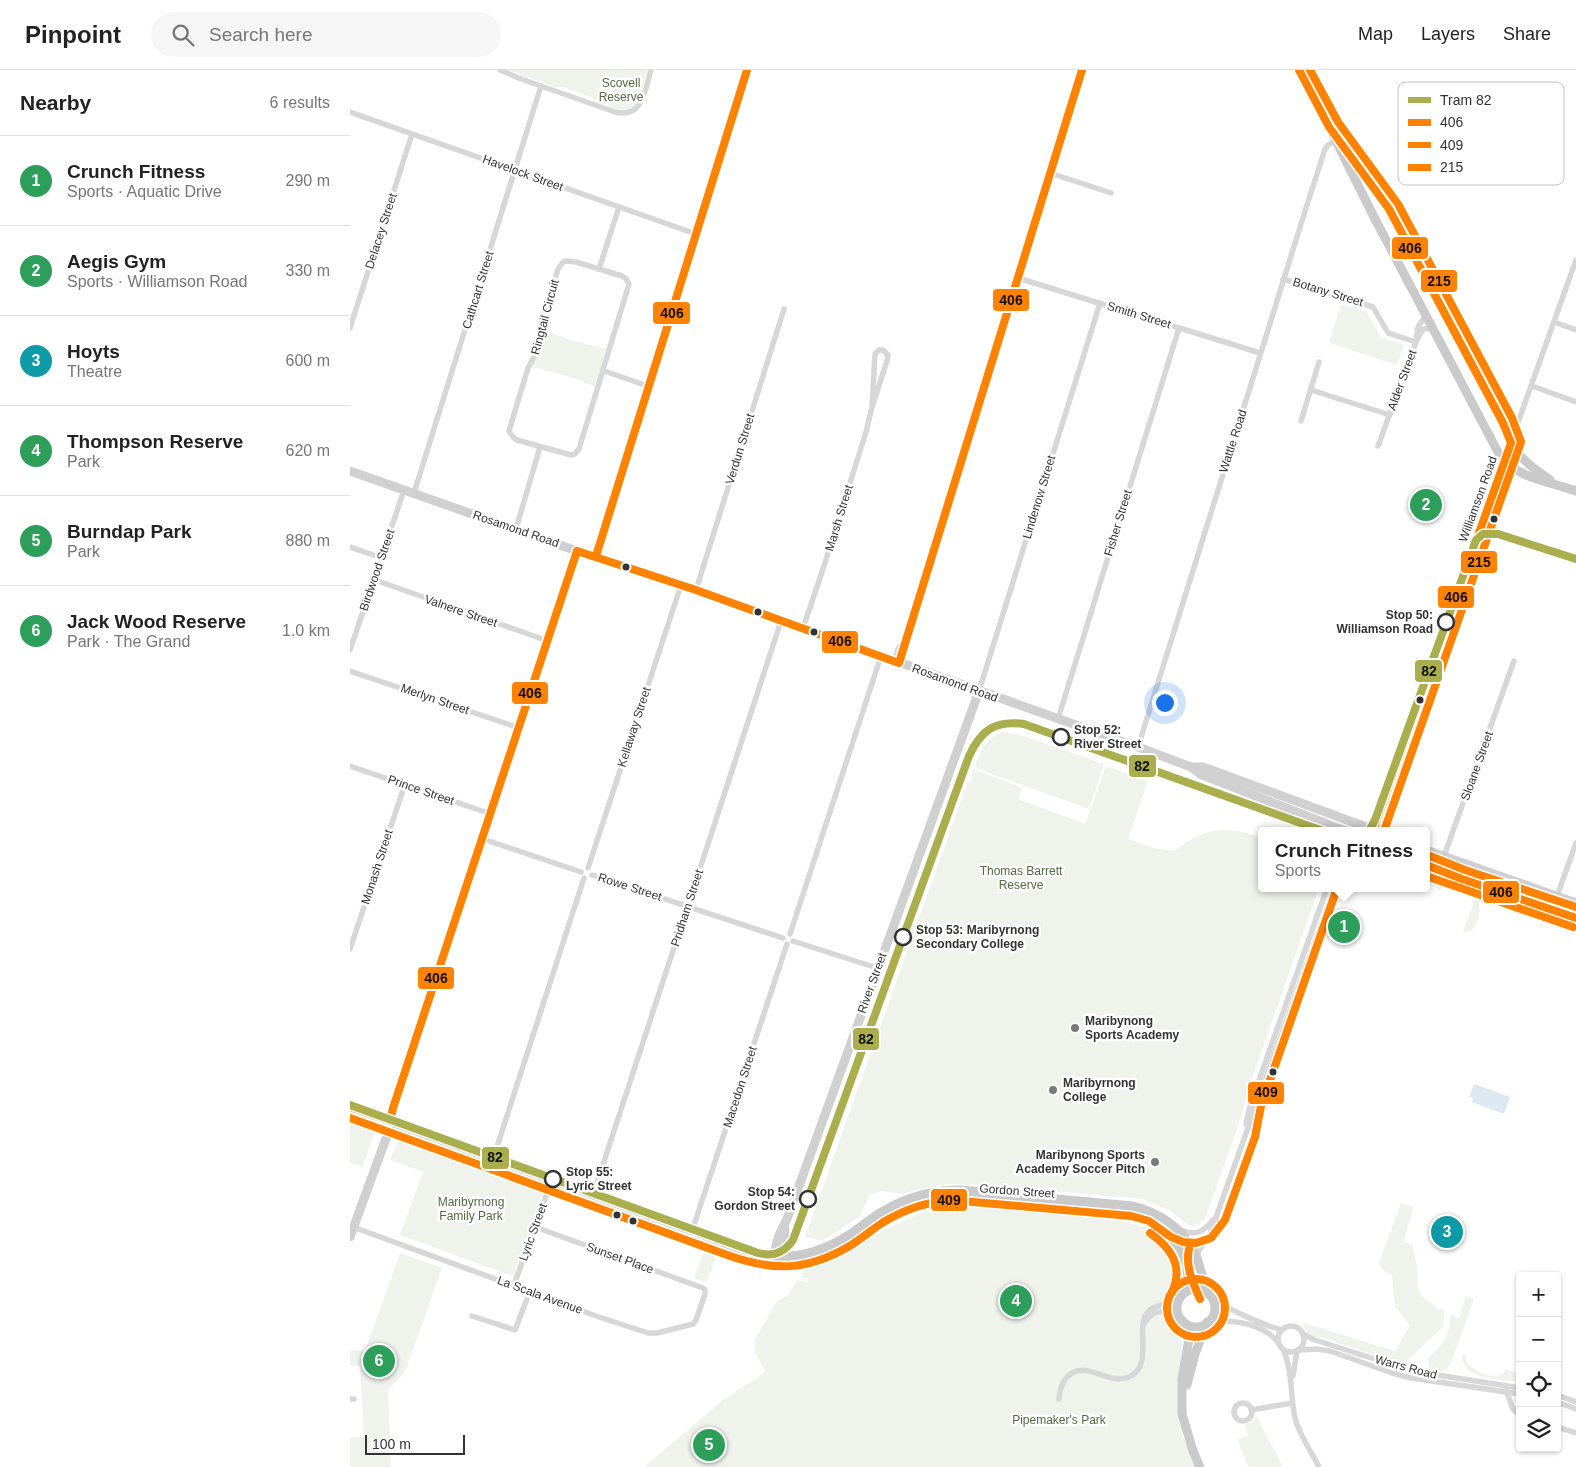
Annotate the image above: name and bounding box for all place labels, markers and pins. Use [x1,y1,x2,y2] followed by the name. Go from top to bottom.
[1410,486,1442,524] pin: 2
[1489,514,1499,524] unlabelled marker
[621,562,631,572] unlabelled marker
[753,607,763,617] unlabelled marker
[1336,608,1433,636] place label: Stop 50: Williamson Road
[1437,613,1455,631] marker: Stop 50: Williamson Road
[809,627,819,637] unlabelled marker
[1415,695,1425,705] unlabelled marker
[1074,723,1141,751] place label: Stop 52: River Street
[1052,728,1070,746] marker: Stop 52: River Street
[1328,908,1360,946] pin: 1
[916,923,1039,951] place label: Stop 53: Maribyrnong Secondary College
[894,928,912,946] marker: Stop 53: Maribyrnong Secondary College
[1085,1014,1180,1042] place label: Maribynong Sports Academy
[1069,1022,1081,1034] marker: Maribynong Sports Academy
[1268,1067,1278,1077] unlabelled marker
[1063,1076,1136,1104] place label: Maribyrnong College
[1047,1084,1059,1096] marker: Maribyrnong College
[1016,1148,1145,1176] place label: Maribynong Sports Academy Soccer Pitch
[1149,1156,1161,1168] marker: Maribynong Sports Academy Soccer Pitch
[566,1165,632,1193] place label: Stop 55: Lyric Street
[544,1170,562,1188] marker: Stop 55: Lyric Street
[714,1185,795,1213] place label: Stop 54: Gordon Street
[799,1190,817,1208] marker: Stop 54: Gordon Street
[612,1210,622,1220] unlabelled marker
[1431,1213,1463,1251] pin: 3
[628,1216,638,1226] unlabelled marker
[1000,1282,1032,1320] pin: 4
[363,1342,395,1380] pin: 6
[693,1426,725,1464] pin: 5

